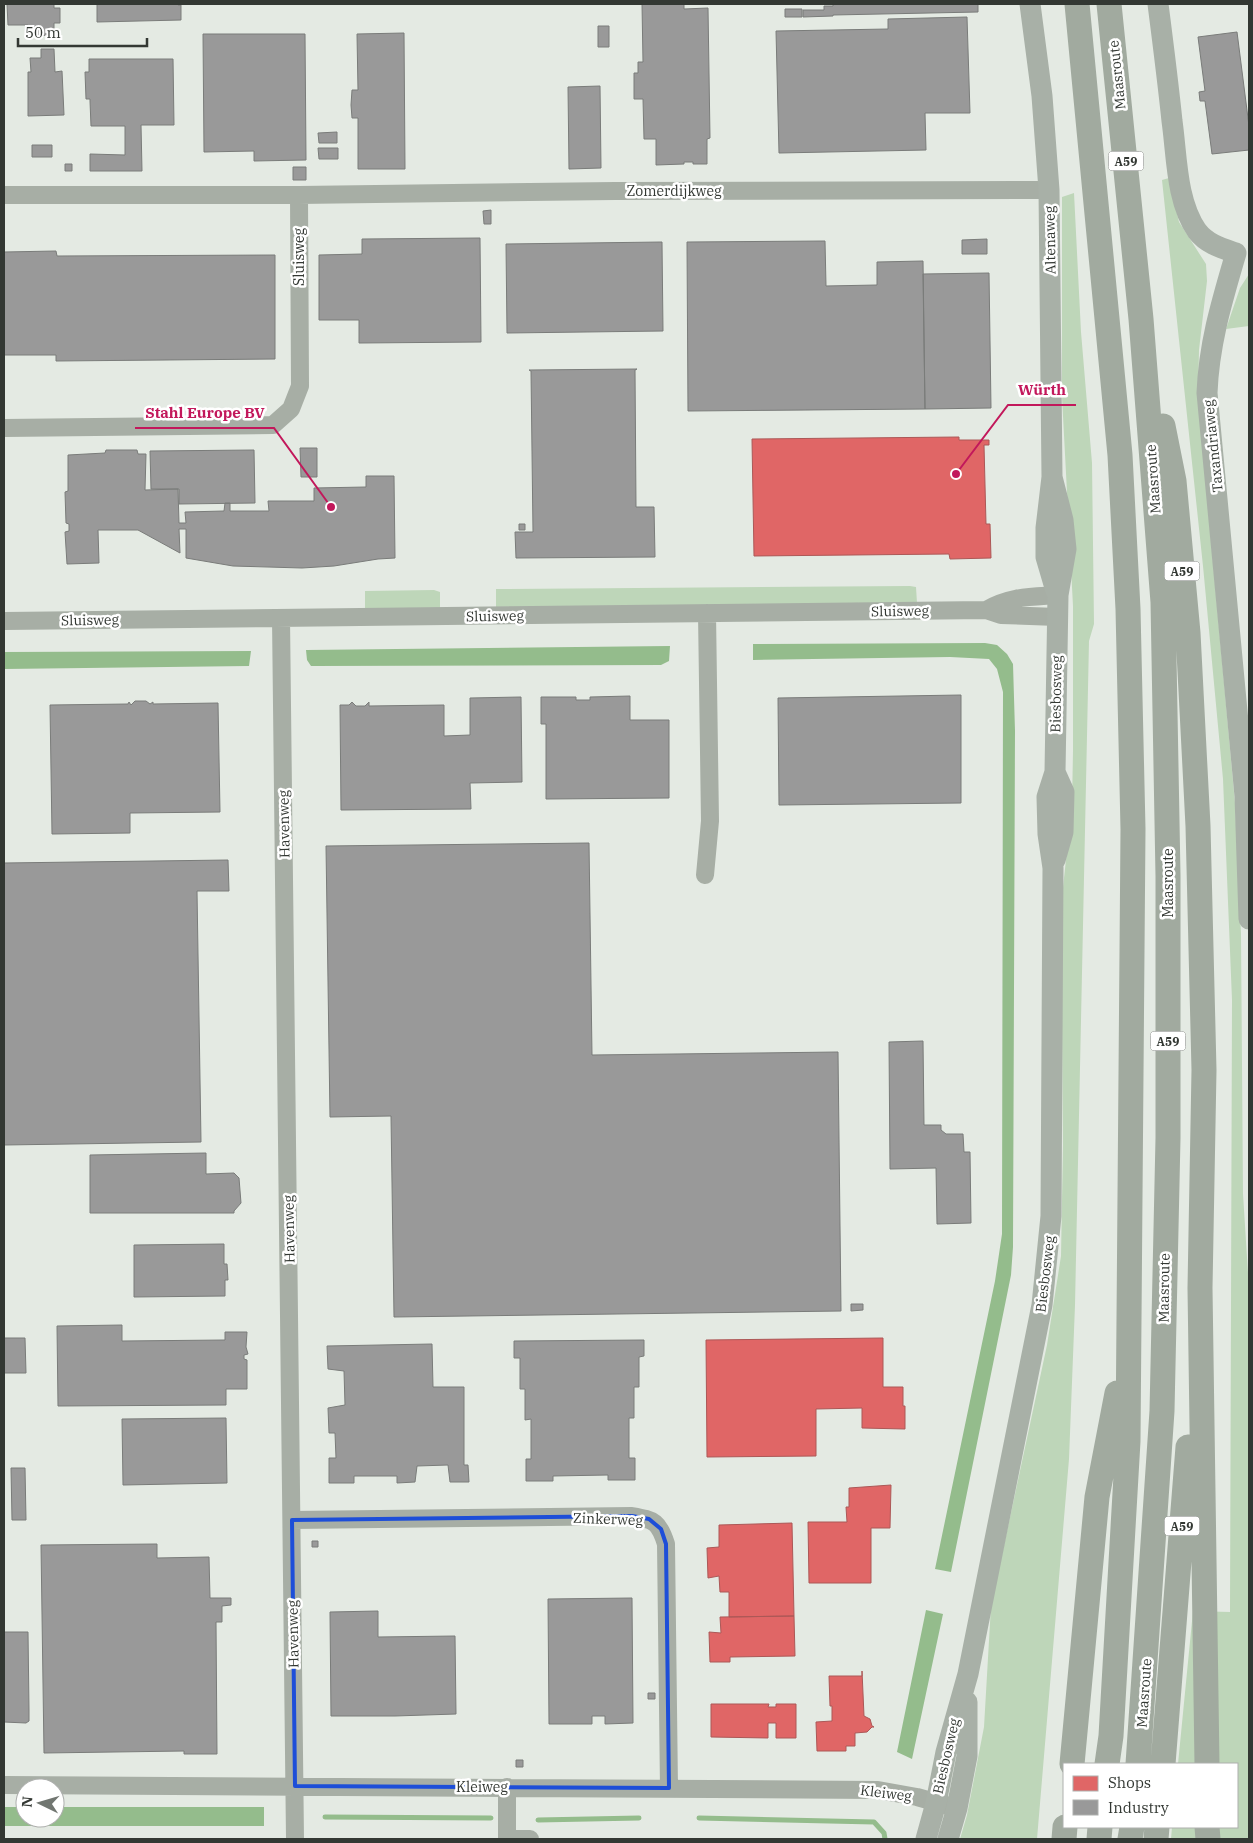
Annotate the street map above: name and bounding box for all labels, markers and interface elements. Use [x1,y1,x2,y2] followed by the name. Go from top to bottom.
[18,15,146,47] scale bar
[25,23,61,42] text: 50 m
[1104,39,1130,111] street label: Maasroute
[1108,152,1144,170] road number: A59
[626,182,722,200] street label: Zomerdijkweg
[1040,205,1060,274] street label: Altenaweg
[290,228,308,286] street label: Sluisweg
[1008,375,1076,405] callout: Würth
[1018,380,1066,399] text: Würth
[135,398,274,428] callout: Stahl Europe BV
[1199,398,1227,493] street label: Taxandriaweg
[145,403,265,422] text: Stahl Europe BV
[1142,444,1164,514] street label: Maasroute
[1164,562,1200,580] road number: A59
[871,601,930,621] street label: Sluisweg
[466,606,525,626] street label: Sluisweg
[61,610,120,630] street label: Sluisweg
[1046,655,1066,733] street label: Biesbosweg
[274,789,294,858] street label: Havenweg
[1159,848,1177,918] street label: Maasroute
[1150,1032,1186,1050] road number: A59
[279,1194,299,1263] street label: Havenweg
[1031,1234,1059,1313] street label: Biesbosweg
[1154,1253,1174,1323] street label: Maasroute
[573,1509,644,1529] street label: Zinkerweg
[1164,1516,1200,1535] road number: A59
[283,1599,303,1668] street label: Havenweg
[1133,1658,1155,1728] street label: Maasroute
[929,1716,964,1796] street label: Biesbosweg
[1063,1763,1238,1828] legend
[1108,1773,1151,1792] text: Shops
[15,1778,65,1828] north arrow
[456,1778,508,1796] street label: Kleiweg
[859,1781,913,1805] street label: Kleiweg
[18,1796,36,1808] text: N
[1108,1798,1169,1817] text: Industry

